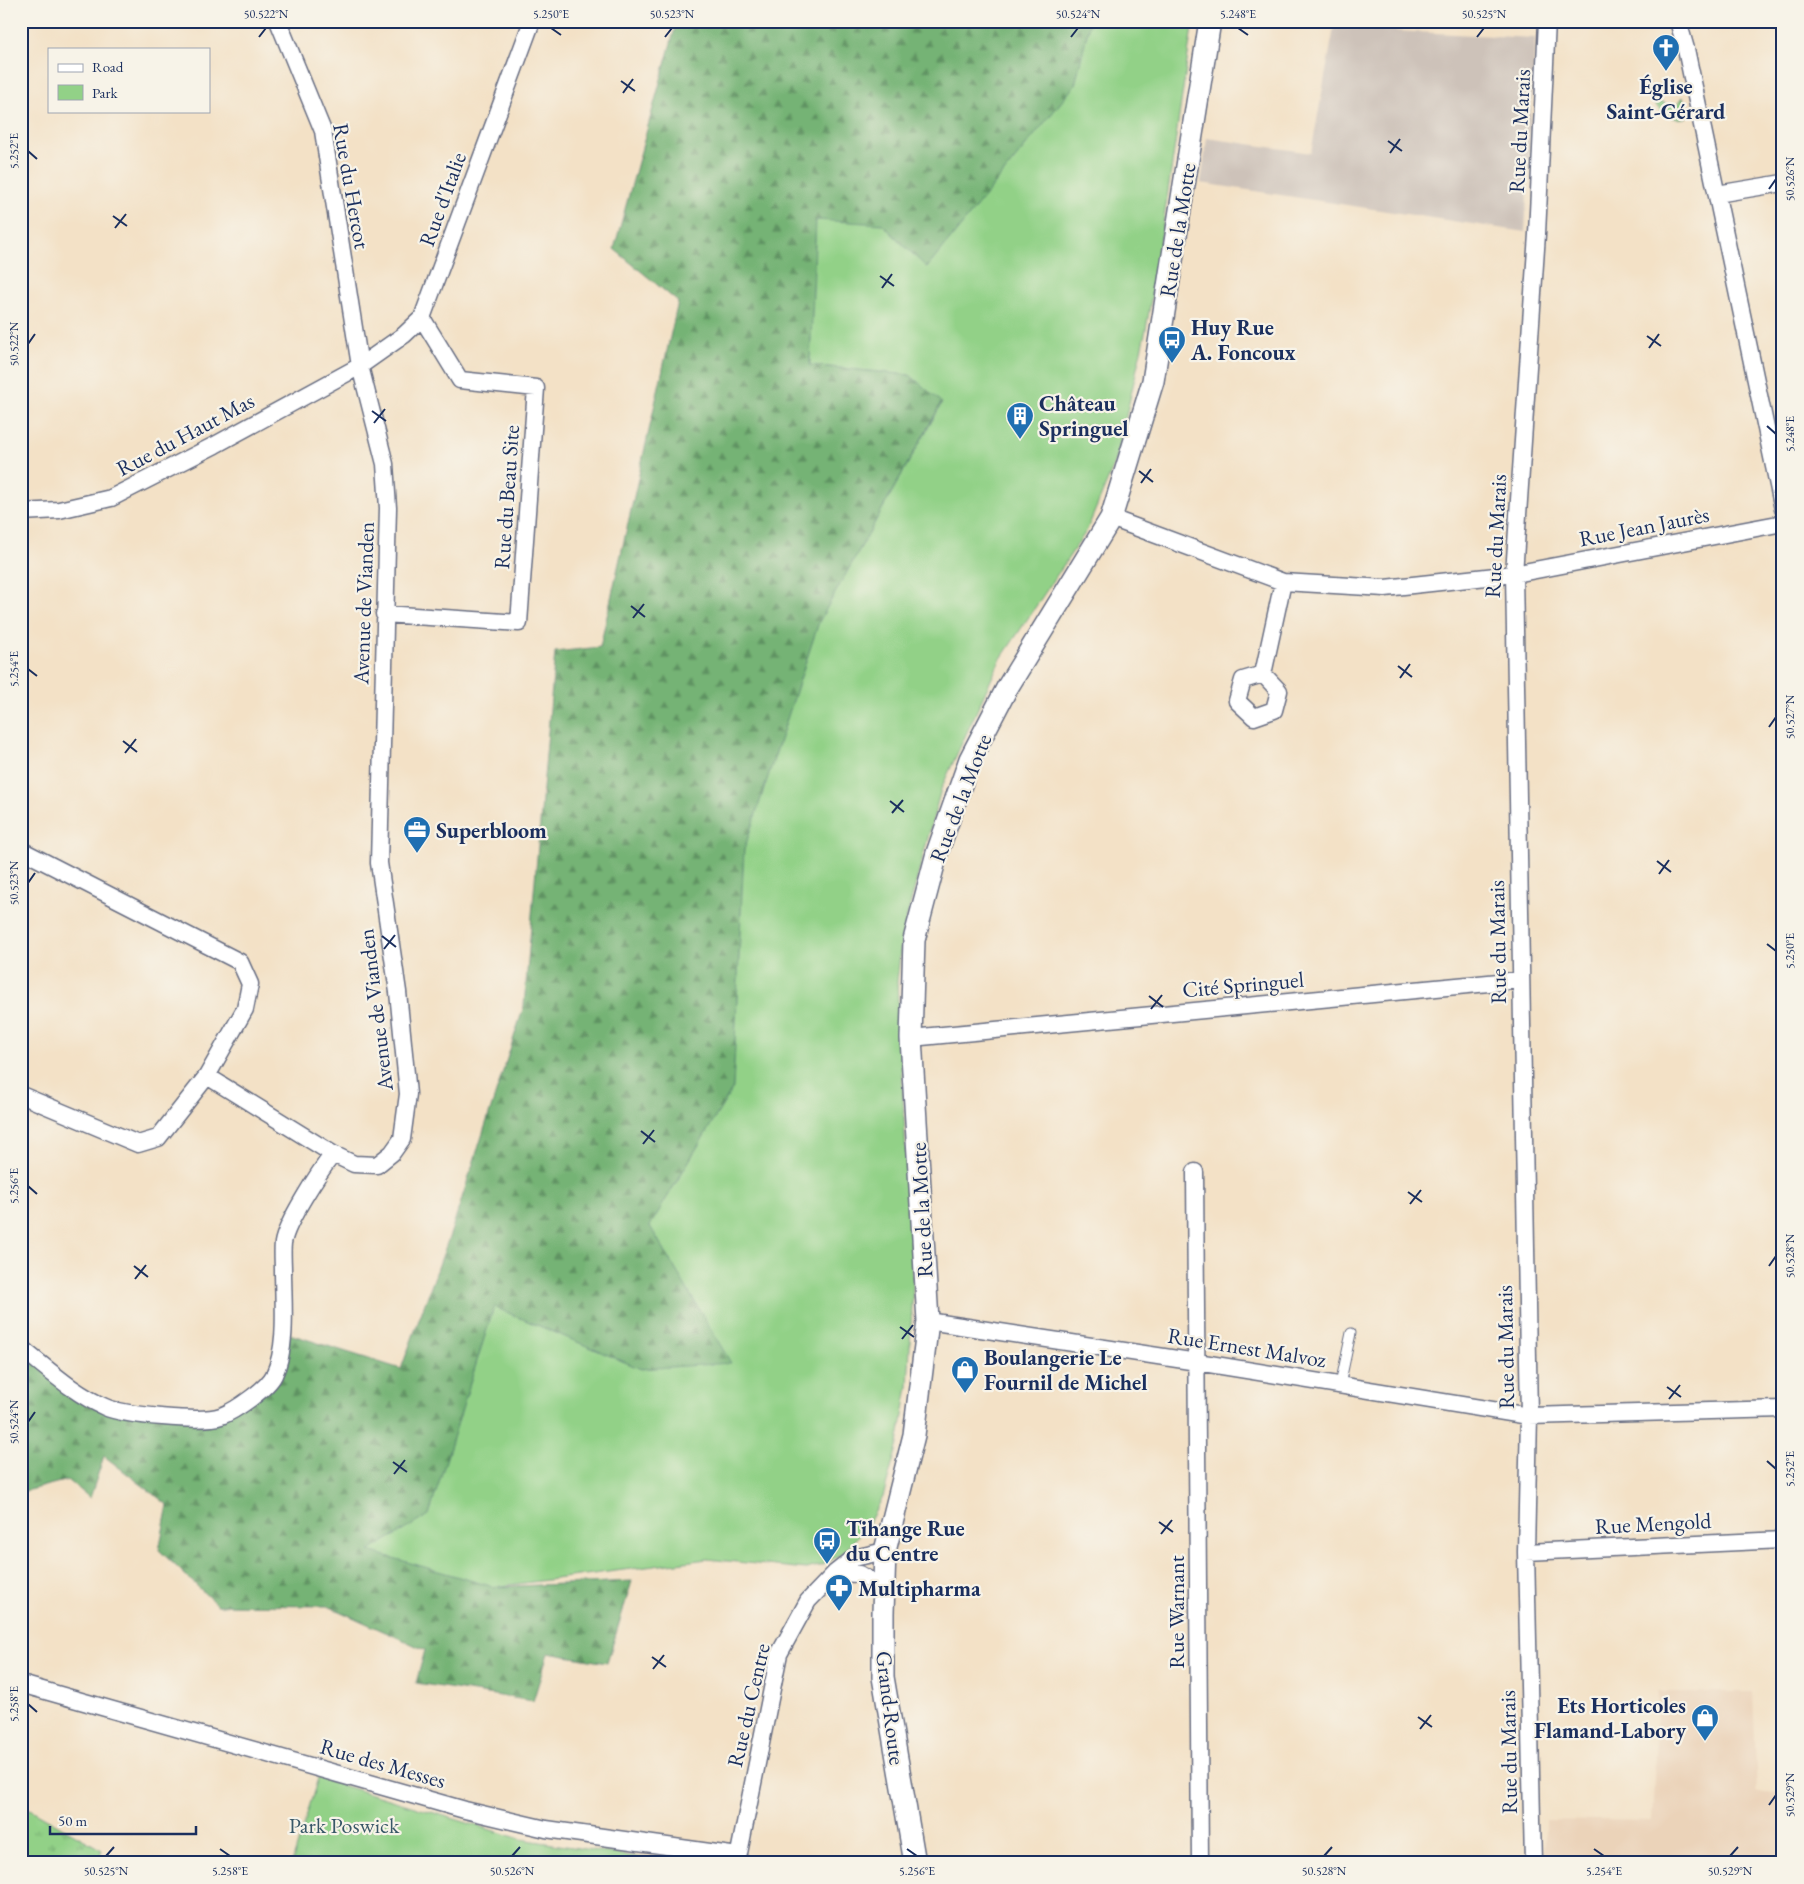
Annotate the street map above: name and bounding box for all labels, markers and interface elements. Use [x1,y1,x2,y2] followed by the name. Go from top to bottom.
[244,6,289,22] text: 50.522°N
[533,6,569,22] text: 5.250°E
[650,6,695,22] text: 50.523°N
[1056,6,1101,22] text: 50.524°N
[1220,6,1256,22] text: 5.248°E
[1462,6,1507,22] text: 50.525°N
[1651,33,1681,72] church icon: Église Saint-Gérard
[48,48,210,112] legend
[92,57,124,76] text: Road
[1502,68,1537,194] street label: Rue du Marais
[1606,72,1726,126] place label: Église Saint-Gérard
[92,83,119,102] text: Park
[326,121,377,251] street label: Rue du Hercot
[6,133,22,169] text: 5.252°E
[412,148,473,250] street label: Rue d'Italie
[1782,156,1798,201] text: 50.526°N
[1153,160,1202,299] street label: Rue de la Motte
[1190,313,1296,367] place label: Huy Rue A. Foncoux
[6,321,22,366] text: 50.522°N
[1157,325,1187,364] bus stop icon: Huy Rue A. Foncoux
[111,386,259,483] street label: Rue du Haut Mas
[1039,389,1129,443] place label: Château Springuel
[1005,401,1035,440] building icon: Château Springuel
[1782,416,1798,452] text: 5.248°E
[487,423,526,570] street label: Rue du Beau Site
[1478,473,1513,599] street label: Rue du Marais
[1577,500,1712,553] street label: Rue Jean Jaurès
[346,521,381,686] street label: Avenue de Vianden
[6,651,22,687] text: 5.254°E
[1782,694,1798,739] text: 50.527°N
[923,729,998,867] street label: Rue de la Motte
[402,815,432,854] office icon: Superbloom
[436,816,547,845] place label: Superbloom
[6,860,22,905] text: 50.523°N
[1482,880,1513,1004] street label: Rue du Marais
[351,927,400,1094] street label: Avenue de Vianden
[1782,933,1798,969] text: 5.250°E
[1181,965,1305,1004] street label: Cité Springuel
[903,1141,940,1278] street label: Rue de la Motte
[6,1168,22,1204] text: 5.256°E
[1782,1233,1798,1278] text: 50.528°N
[1490,1285,1521,1409] street label: Rue du Marais
[1166,1321,1329,1374] street label: Rue Ernest Malvoz
[984,1343,1148,1397] place label: Boulangerie Le Fournil de Michel
[950,1355,980,1394] shop icon: Boulangerie Le Fournil de Michel
[6,1399,22,1444] text: 50.524°N
[1782,1451,1798,1487] text: 5.252°E
[1594,1506,1713,1541] street label: Rue Mengold
[846,1514,965,1568] place label: Tihange Rue du Centre
[812,1526,842,1565] bus stop icon: Tihange Rue du Centre
[1162,1555,1191,1669] street label: Rue Warnant
[824,1573,854,1612] pharmacy icon: Multipharma
[858,1574,981,1603] place label: Multipharma
[720,1640,777,1770] street label: Rue du Centre
[869,1649,912,1767] street label: Grand-Route
[6,1686,22,1722] text: 5.258°E
[1493,1690,1524,1814] street label: Rue du Marais
[1534,1691,1686,1745] place label: Ets Horticoles Flamand-Labory
[1690,1703,1720,1742] shop icon: Ets Horticoles Flamand-Labory
[317,1732,449,1795] street label: Rue des Messes
[1782,1772,1798,1817] text: 50.529°N
[50,1804,196,1836] scale bar
[58,1811,87,1830] text: 50 m
[289,1811,400,1840] park label: Park Poswick
[84,1863,129,1879] text: 50.525°N
[212,1863,248,1879] text: 5.258°E
[490,1863,535,1879] text: 50.526°N
[899,1863,935,1879] text: 5.256°E
[1302,1863,1347,1879] text: 50.528°N
[1586,1863,1622,1879] text: 5.254°E
[1708,1863,1753,1879] text: 50.529°N

